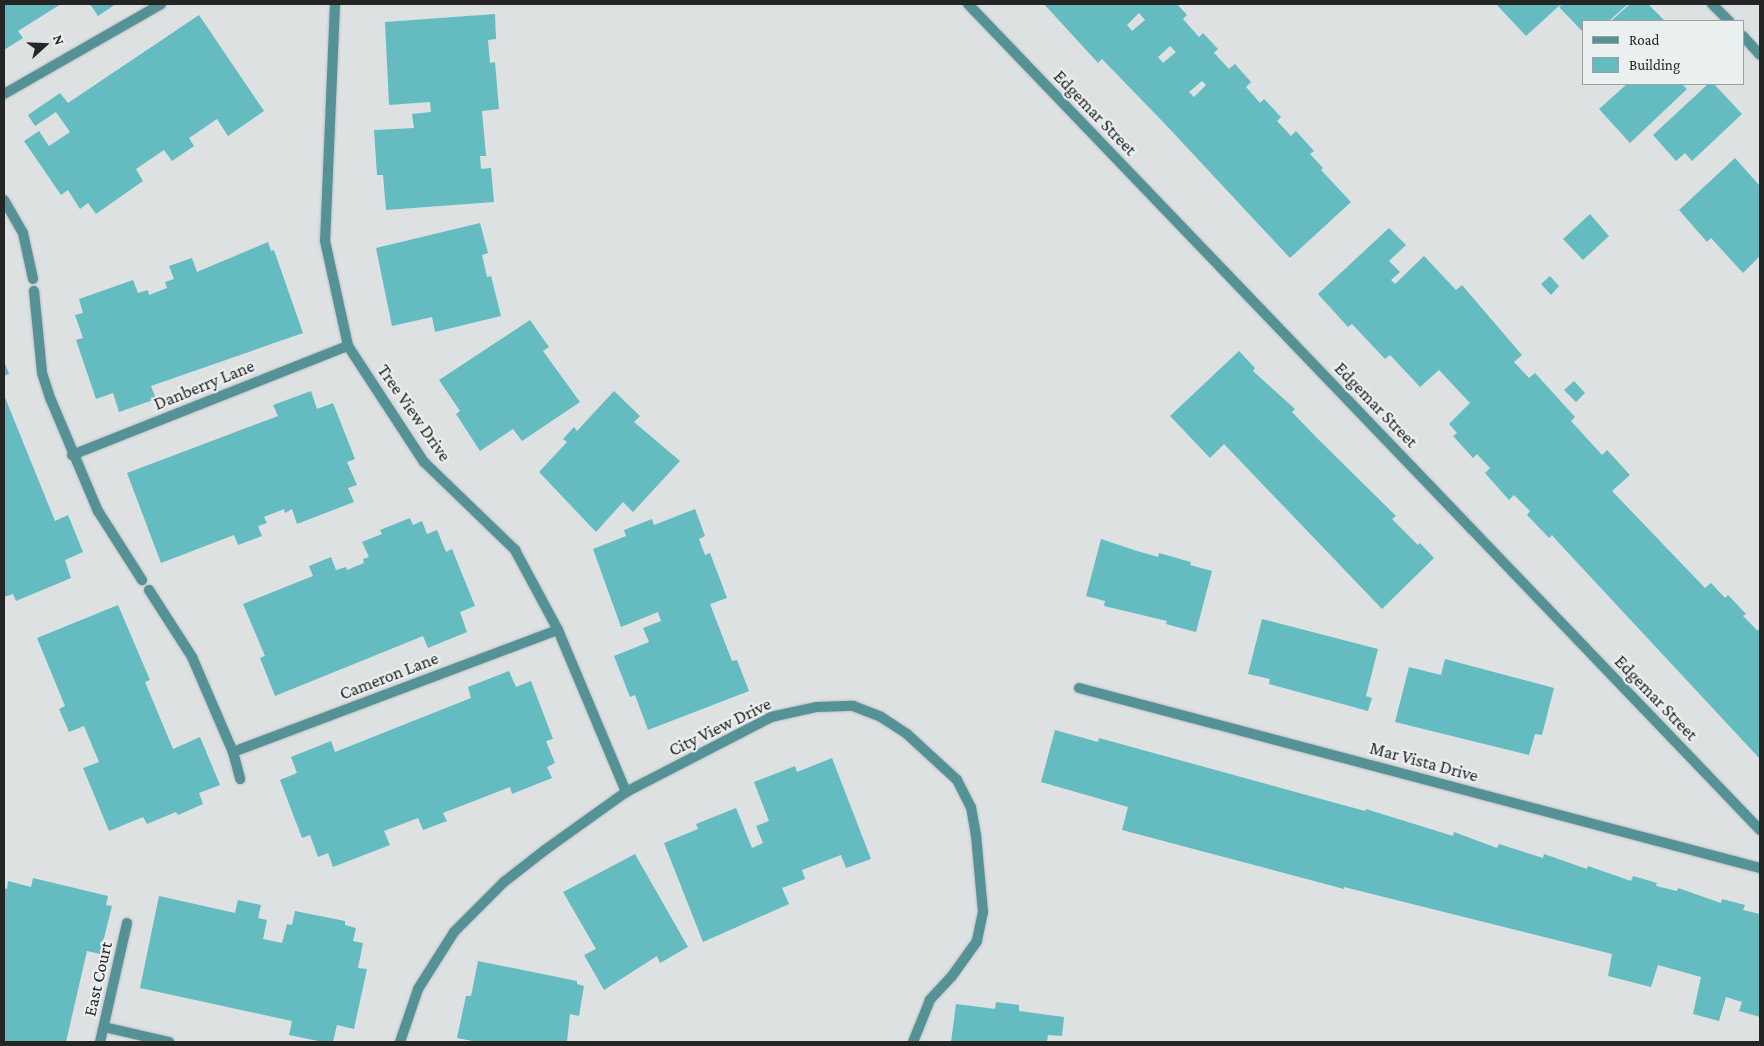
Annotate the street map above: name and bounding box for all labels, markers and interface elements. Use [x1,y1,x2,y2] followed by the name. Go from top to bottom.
[20,20,70,70] north arrow
[1582,20,1744,85] legend
[1629,32,1659,48] text: Road
[50,33,68,47] text: N
[1629,57,1680,73] text: Building
[1049,66,1141,160] street label: Edgemar Street
[151,355,257,415] street label: Danberry Lane
[1330,358,1422,452] street label: Edgemar Street
[373,360,455,466] street label: Tree View Drive
[337,647,441,705] street label: Cameron Lane
[1610,651,1702,745] street label: Edgemar Street
[665,693,775,761] street label: City View Drive
[1367,737,1481,787] street label: Mar Vista Drive
[79,940,117,1018] street label: East Court

